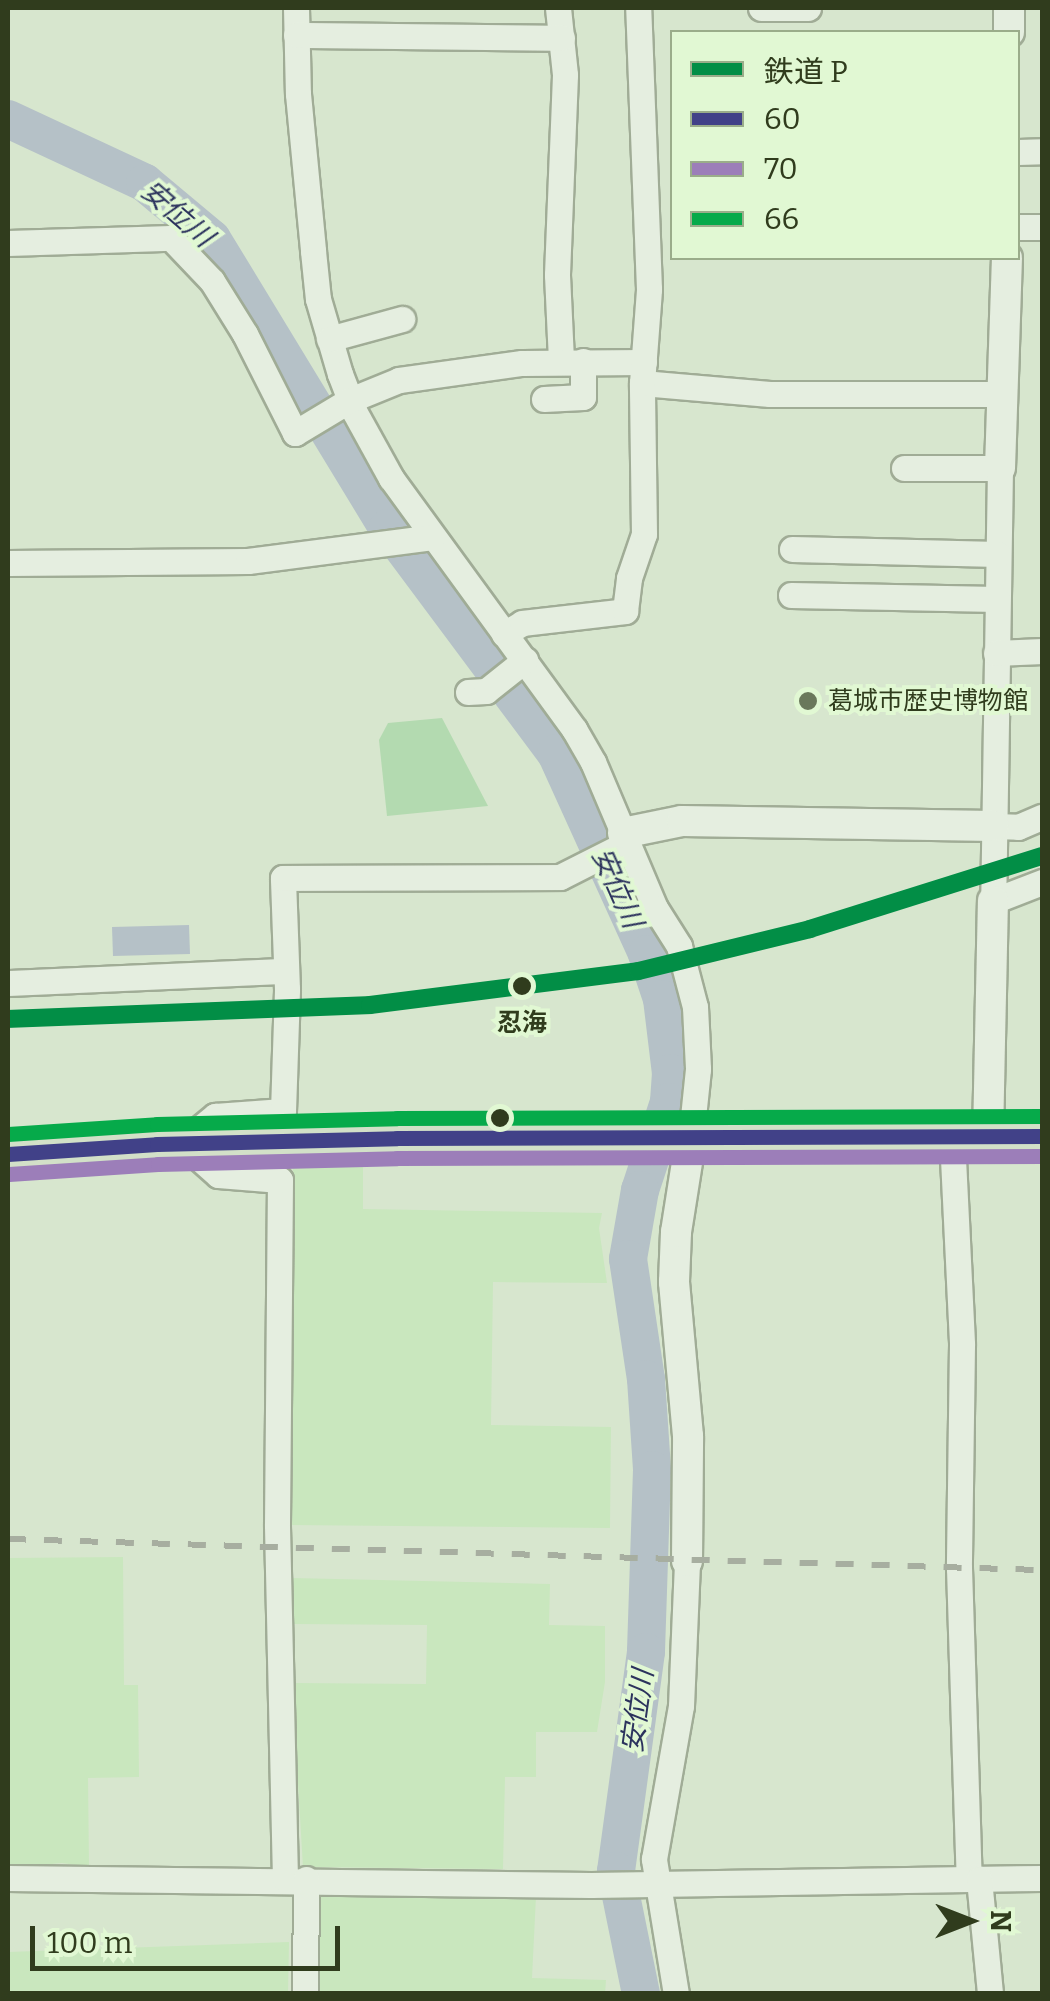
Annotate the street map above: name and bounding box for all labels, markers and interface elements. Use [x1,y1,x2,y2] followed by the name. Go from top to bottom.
[670,30,1020,260] legend
[764,54,848,90] text: 鉄道 P
[764,101,801,137] text: 60
[764,151,798,187] text: 70
[134,174,220,254] water label: 安位川
[764,201,799,237] text: 66
[828,686,1028,716] place label: 葛城市歴史博物館
[797,690,819,712] marker: 葛城市歴史博物館
[585,843,649,933] water label: 安位川
[505,969,539,1003] marker: 忍海
[497,1008,547,1038] place label: 忍海
[490,1108,510,1128] unlabelled marker
[616,1667,660,1755] water label: 安位川
[920,1871,1020,1971] north arrow
[35,1906,345,1968] scale bar
[984,1910,1017,1932] text: N
[47,1925,132,1961] text: 100 m

